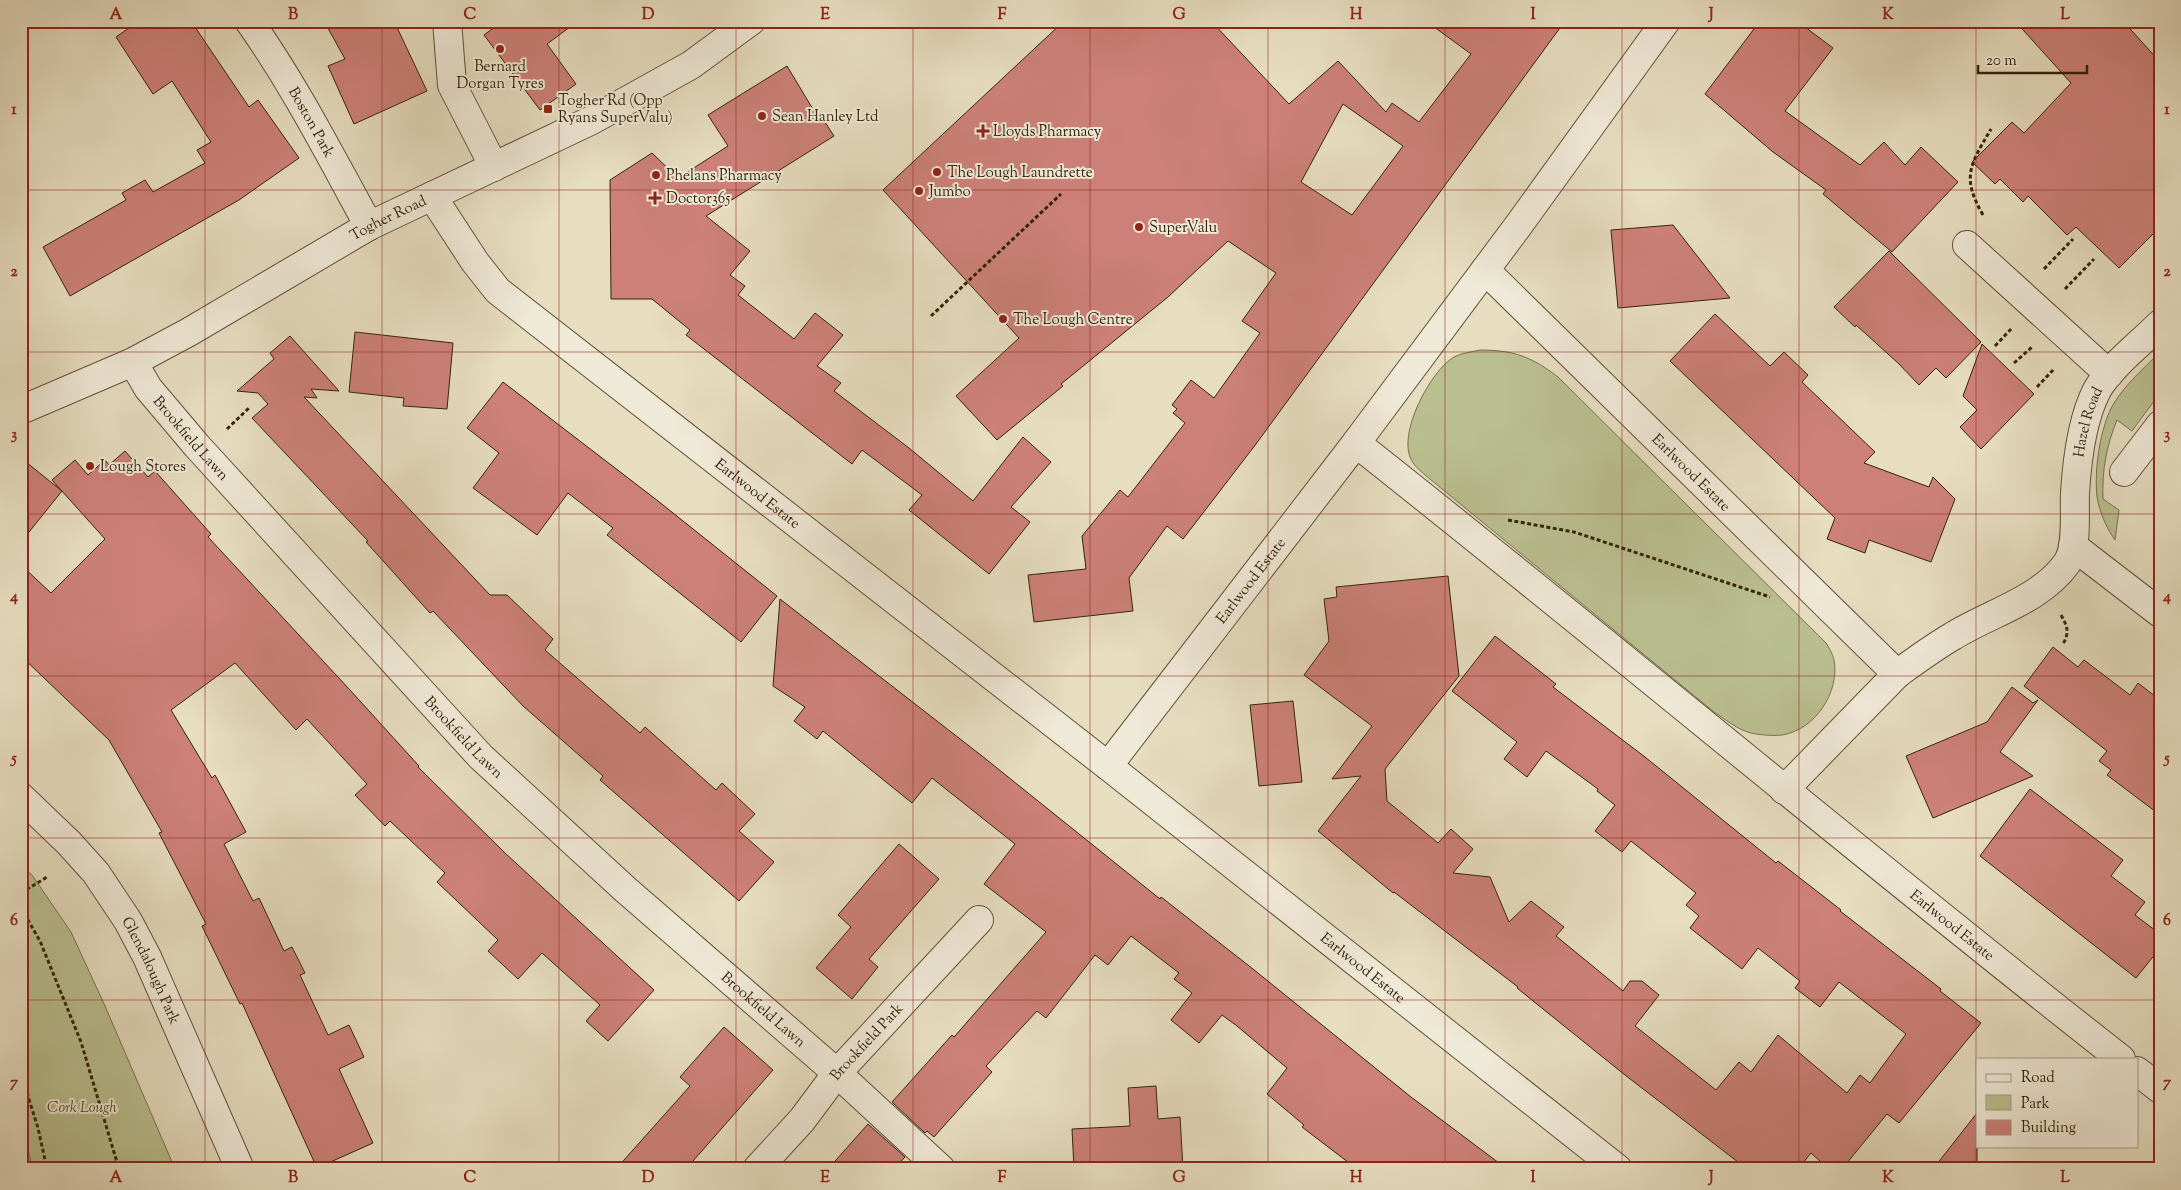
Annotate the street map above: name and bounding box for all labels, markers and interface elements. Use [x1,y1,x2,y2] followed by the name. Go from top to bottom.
[110,4,123,27] text: A
[288,4,298,27] text: B
[464,4,477,27] text: C
[642,4,655,27] text: D
[820,4,830,27] text: E
[998,4,1007,27] text: F
[1172,4,1186,27] text: G
[1350,4,1363,27] text: H
[1530,4,1536,27] text: I
[1707,4,1714,27] text: J
[1882,4,1894,27] text: K
[2060,4,2070,27] text: L
[1978,42,2087,74] scale bar
[494,43,506,55] marker: Bernard Dorgan Tyres
[1986,51,2017,72] text: 20 m
[456,57,544,95] place label: Bernard Dorgan Tyres
[282,84,339,162] street label: Boston Park
[558,91,673,129] place label: Togher Rd (Opp Ryans SuperValu)
[11,99,17,122] text: 1
[2164,99,2170,122] text: 1
[542,103,554,115] marker: Togher Rd (Opp Ryans SuperValu)
[772,107,879,128] place label: Sean Hanley Ltd
[756,110,768,122] marker: Sean Hanley Ltd
[993,122,1102,143] place label: Lloyds Pharmacy
[977,125,989,137] marker: Lloyds Pharmacy
[947,163,1093,184] place label: The Lough Laundrette
[666,166,782,187] place label: Phelans Pharmacy
[931,166,943,178] marker: The Lough Laundrette
[650,169,662,181] marker: Phelans Pharmacy
[928,182,971,203] place label: Jumbo
[913,185,925,197] marker: Jumbo
[666,189,730,210] place label: Doctor365
[347,191,431,247] street label: Togher Road
[648,191,662,205] marker: Doctor365
[1149,218,1218,239] place label: SuperValu
[1133,221,1145,233] marker: SuperValu
[10,261,18,284] text: 2
[2163,261,2171,284] text: 2
[1013,310,1133,331] place label: The Lough Centre
[997,313,1009,325] marker: The Lough Centre
[2069,383,2109,459] street label: Hazel Road
[147,392,233,486] street label: Brookfield Lawn
[11,424,18,447] text: 3
[2164,424,2171,447] text: 3
[1646,430,1735,517] street label: Earlwood Estate
[710,454,804,534] street label: Earlwood Estate
[100,457,186,478] place label: Lough Stores
[84,460,96,472] marker: Lough Stores
[1212,534,1291,629] street label: Earlwood Estate
[9,586,18,609] text: 4
[2162,586,2171,609] text: 4
[419,692,507,784] street label: Brookfield Lawn
[9,748,17,771] text: 5
[2162,748,2170,771] text: 5
[1905,886,1998,967] street label: Earlwood Estate
[10,910,18,933] text: 6
[2163,910,2171,933] text: 6
[116,913,184,1028] street label: Glendalough Park
[1315,928,1409,1009] street label: Earlwood Estate
[716,968,810,1053] street label: Brookfield Lawn
[826,999,909,1086] street label: Brookfield Park
[1976,1058,2138,1148] legend
[2021,1068,2055,1089] text: Road
[10,1072,19,1095] text: 7
[2163,1072,2172,1095] text: 7
[2021,1094,2050,1115] text: Park
[47,1098,118,1119] park label: Cork Lough
[2021,1118,2076,1139] text: Building
[110,1167,123,1190] text: A
[288,1167,298,1190] text: B
[464,1167,477,1190] text: C
[642,1167,655,1190] text: D
[820,1167,830,1190] text: E
[998,1167,1007,1190] text: F
[1172,1167,1186,1190] text: G
[1350,1167,1363,1190] text: H
[1530,1167,1536,1190] text: I
[1707,1167,1714,1190] text: J
[1882,1167,1894,1190] text: K
[2060,1167,2070,1190] text: L

